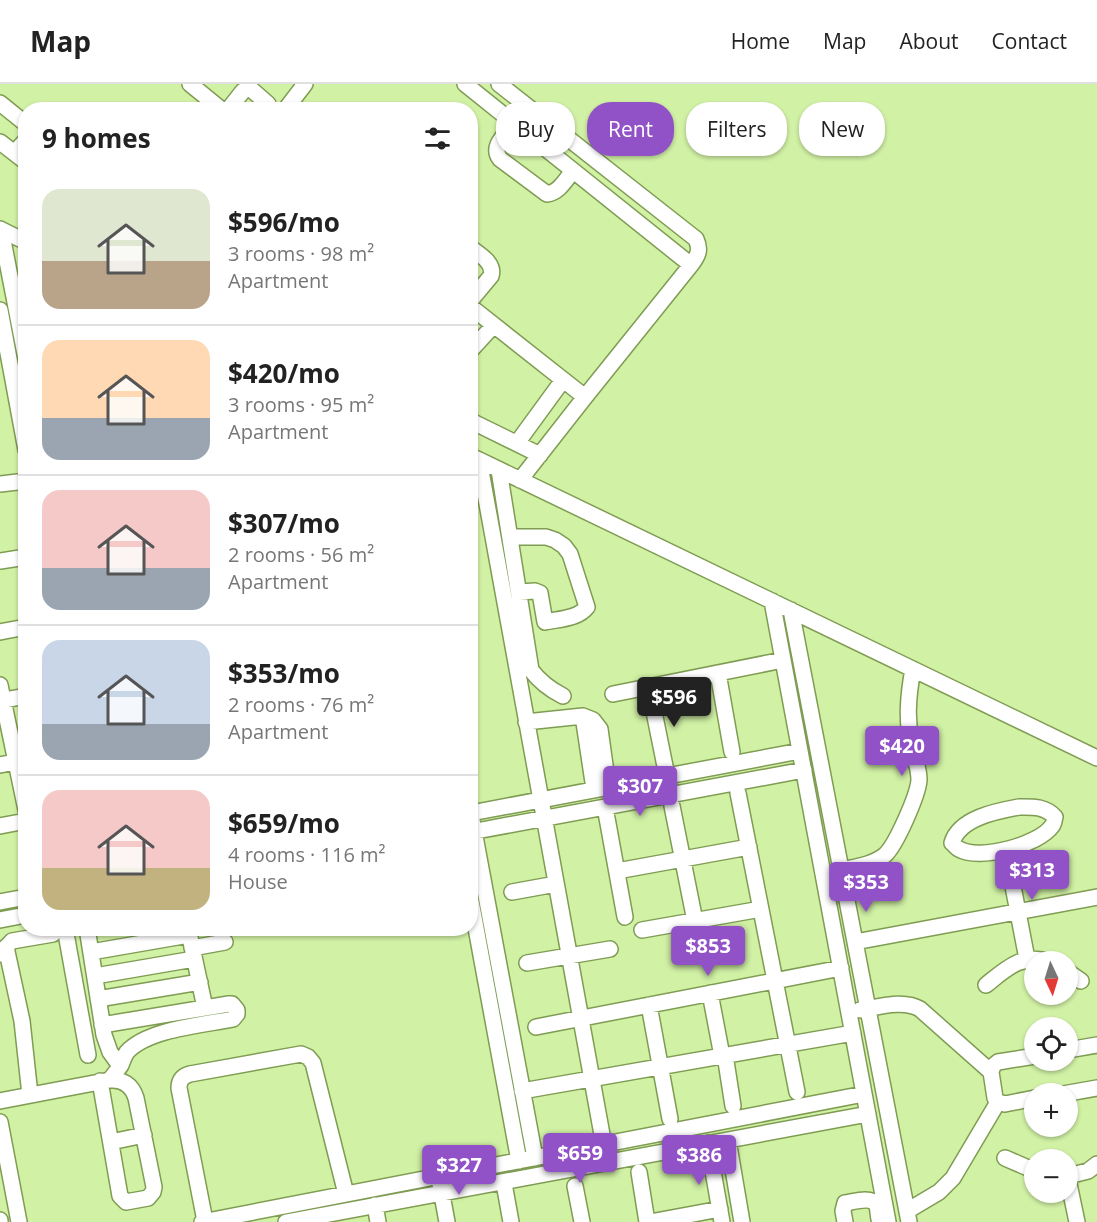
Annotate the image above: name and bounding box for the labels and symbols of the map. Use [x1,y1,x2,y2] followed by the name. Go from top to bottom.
[638,677,710,728] pin: $596
[866,726,938,777] pin: $420
[604,766,676,817] pin: $307
[996,850,1068,901] pin: $313
[830,862,902,913] pin: $353
[672,926,744,977] pin: $853
[1024,951,1078,1005] north arrow
[544,1133,616,1184] pin: $659
[663,1135,735,1186] pin: $386
[423,1145,495,1196] pin: $327

